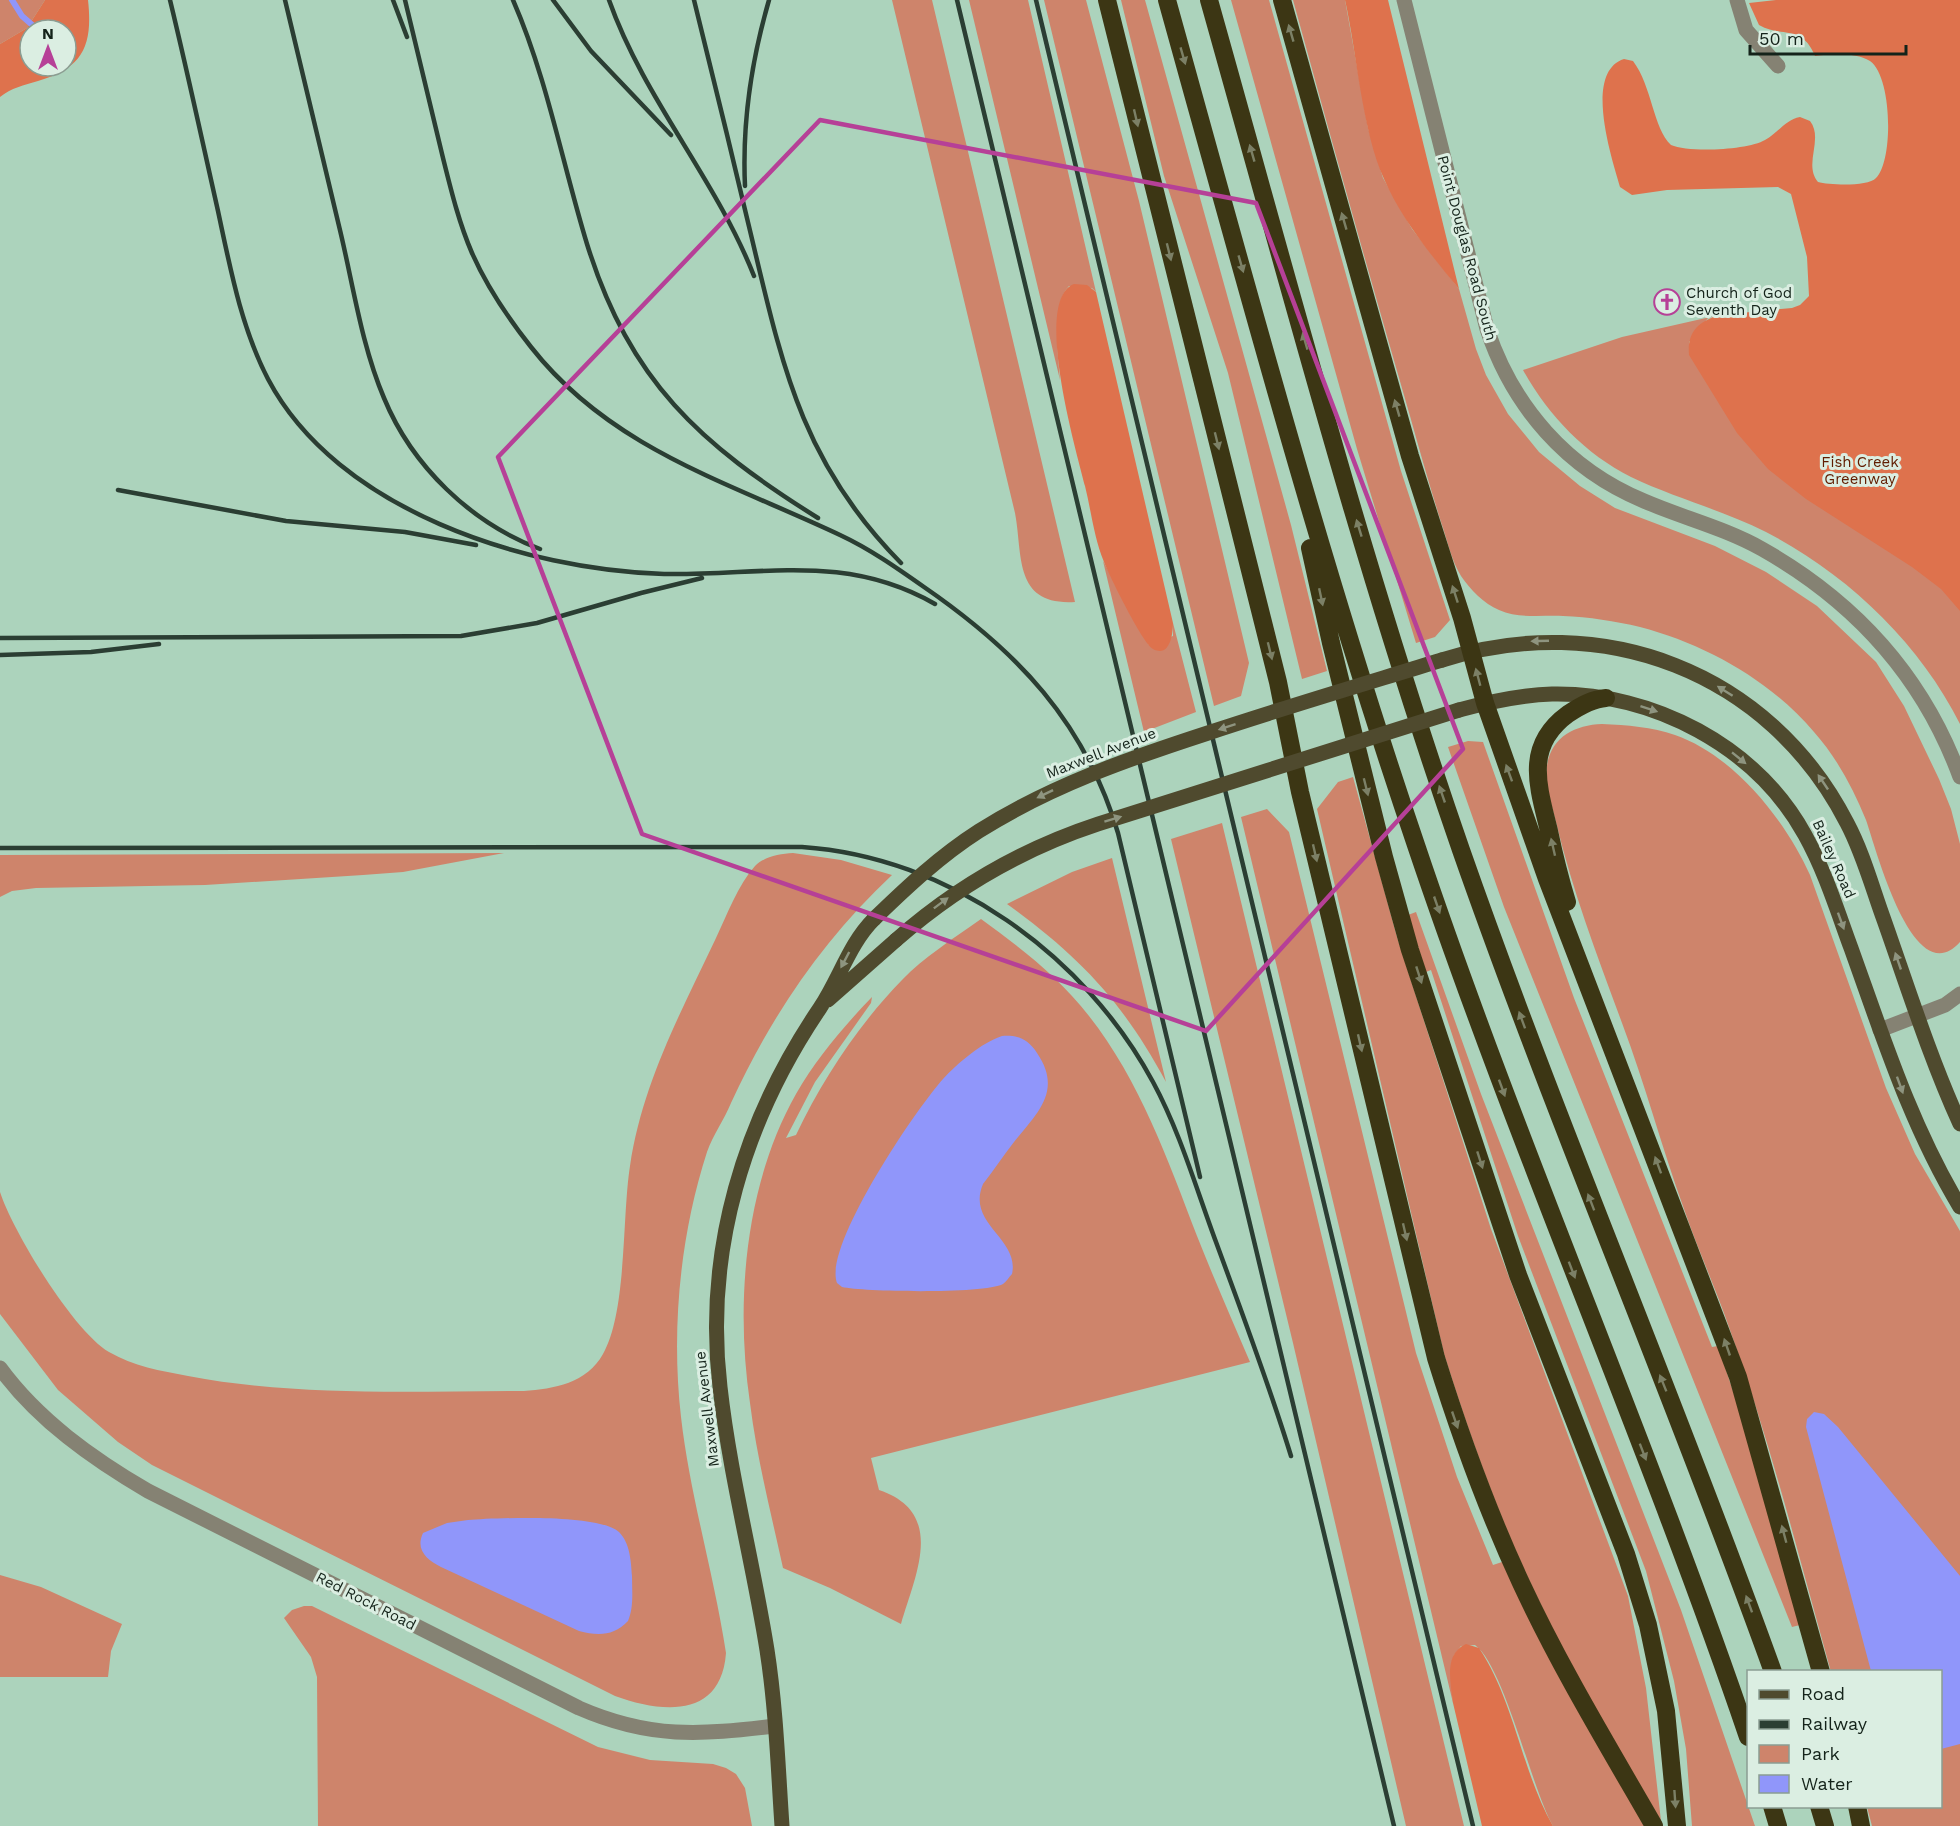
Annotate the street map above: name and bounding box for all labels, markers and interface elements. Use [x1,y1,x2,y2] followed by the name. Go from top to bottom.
[18,18,78,78] north arrow
[1750,18,1906,56] scale bar
[42,24,54,43] text: N
[1286,24,1295,42] one-way arrow
[1759,28,1804,49] text: 50 m
[1178,47,1188,65] one-way arrow
[1132,109,1141,128] one-way arrow
[1247,144,1256,162] one-way arrow
[1434,153,1500,343] street label: Point Douglas Road South
[1339,212,1348,230] one-way arrow
[1164,243,1174,262] one-way arrow
[1237,255,1246,273] one-way arrow
[1686,284,1792,319] place label: Church of God Seventh Day
[1652,287,1682,317] church icon: Church of God Seventh Day
[1300,332,1309,350] one-way arrow
[1392,399,1401,417] one-way arrow
[1212,432,1222,451] one-way arrow
[1821,453,1899,488] park label: Fish Creek Greenway
[1354,519,1363,537] one-way arrow
[1450,585,1459,603] one-way arrow
[1317,588,1326,607] one-way arrow
[1531,637,1550,646] one-way arrow
[1265,642,1275,660] one-way arrow
[1473,667,1482,685] one-way arrow
[1717,686,1733,697] one-way arrow
[1640,705,1658,714] one-way arrow
[1218,722,1236,732] one-way arrow
[1043,724,1159,782] street label: Maxwell Avenue
[1731,752,1747,765] one-way arrow
[1504,764,1513,782] one-way arrow
[1818,774,1829,790] one-way arrow
[1362,778,1372,796] one-way arrow
[1437,785,1447,803] one-way arrow
[1036,789,1053,799] one-way arrow
[1104,814,1122,823] one-way arrow
[1809,817,1859,901] street label: Bailey Road
[1547,838,1557,856] one-way arrow
[1310,844,1320,862] one-way arrow
[1432,896,1442,914] one-way arrow
[934,897,949,909] one-way arrow
[1837,912,1847,930] one-way arrow
[840,952,850,969] one-way arrow
[1893,952,1903,970] one-way arrow
[1414,966,1424,984] one-way arrow
[1516,1011,1526,1029] one-way arrow
[1355,1033,1365,1052] one-way arrow
[1896,1076,1905,1094] one-way arrow
[1498,1079,1508,1097] one-way arrow
[1475,1151,1485,1169] one-way arrow
[1653,1156,1662,1174] one-way arrow
[1586,1193,1596,1211] one-way arrow
[1400,1223,1410,1242] one-way arrow
[1567,1262,1577,1280] one-way arrow
[1722,1338,1732,1356] one-way arrow
[691,1350,723,1468] street label: Maxwell Avenue
[1658,1374,1668,1392] one-way arrow
[1451,1412,1461,1430] one-way arrow
[1639,1443,1648,1461] one-way arrow
[1778,1525,1788,1543] one-way arrow
[313,1568,419,1634] street label: Red Rock Road
[1744,1595,1754,1613] one-way arrow
[1747,1670,1942,1808] legend
[1801,1683,1845,1704] text: Road
[1801,1713,1868,1734] text: Railway
[1801,1743,1840,1764] text: Park
[1801,1773,1853,1794] text: Water
[1671,1789,1680,1808] one-way arrow

